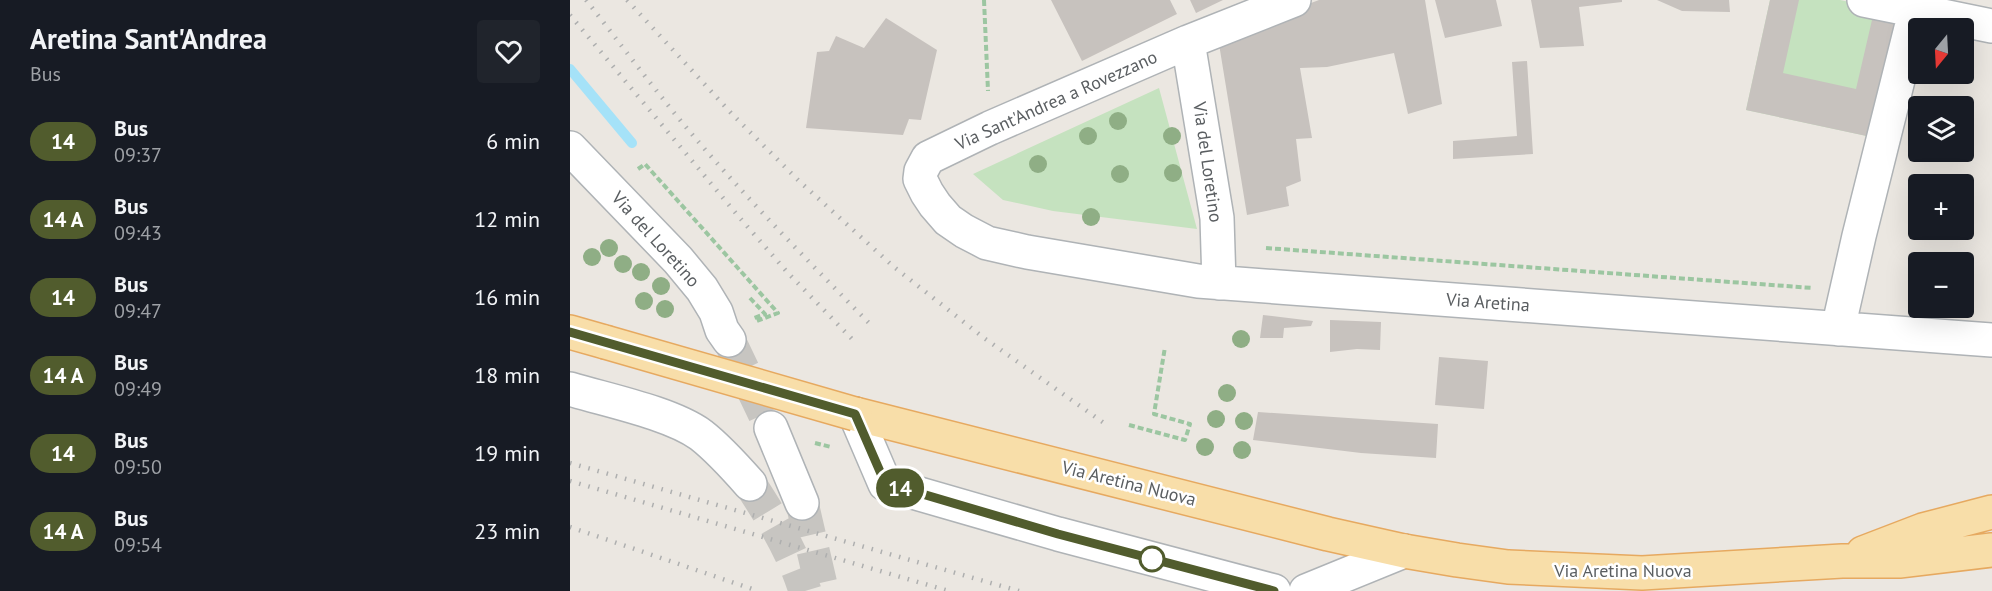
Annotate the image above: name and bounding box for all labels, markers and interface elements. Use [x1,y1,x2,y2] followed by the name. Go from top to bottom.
[1908,18,1974,84] north arrow
[1908,18,1974,318] map controls
[30,20,267,57] text: Aretina Sant'Andrea
[477,20,540,83] button: heart
[950,45,1161,155] street label: Via Sant'Andrea a Rovezzano
[30,61,61,87] text: Bus
[1908,96,1974,162] button: layers
[1188,99,1228,224] street label: Via del Loretino
[114,114,148,142] text: Bus
[486,127,540,155] text: 6 min
[51,128,75,155] text: 14
[114,142,162,168] text: 09:37
[1908,174,1974,240] button: +
[606,186,705,292] street label: Via del Loretino
[114,192,148,220] text: Bus
[474,205,540,233] text: 12 min
[43,206,84,233] text: 14 A
[114,220,162,246] text: 09:43
[1908,252,1974,318] button: −
[114,270,148,298] text: Bus
[474,283,540,311] text: 16 min
[51,284,75,311] text: 14
[1444,288,1531,316] street label: Via Aretina
[114,298,162,324] text: 09:47
[114,348,148,376] text: Bus
[474,361,540,389] text: 18 min
[43,362,84,389] text: 14 A
[114,376,162,402] text: 09:49
[114,426,148,454] text: Bus
[474,439,540,467] text: 19 min
[51,440,75,467] text: 14
[114,454,162,480] text: 09:50
[1059,455,1198,511] street label: Via Aretina Nuova
[873,468,927,508] line badge: 14
[888,475,912,502] text: 14
[114,504,148,532] text: Bus
[474,517,540,545] text: 23 min
[43,518,84,545] text: 14 A
[114,532,162,558] text: 09:54
[1139,546,1165,572] unlabelled marker
[1553,559,1692,582] street label: Via Aretina Nuova

